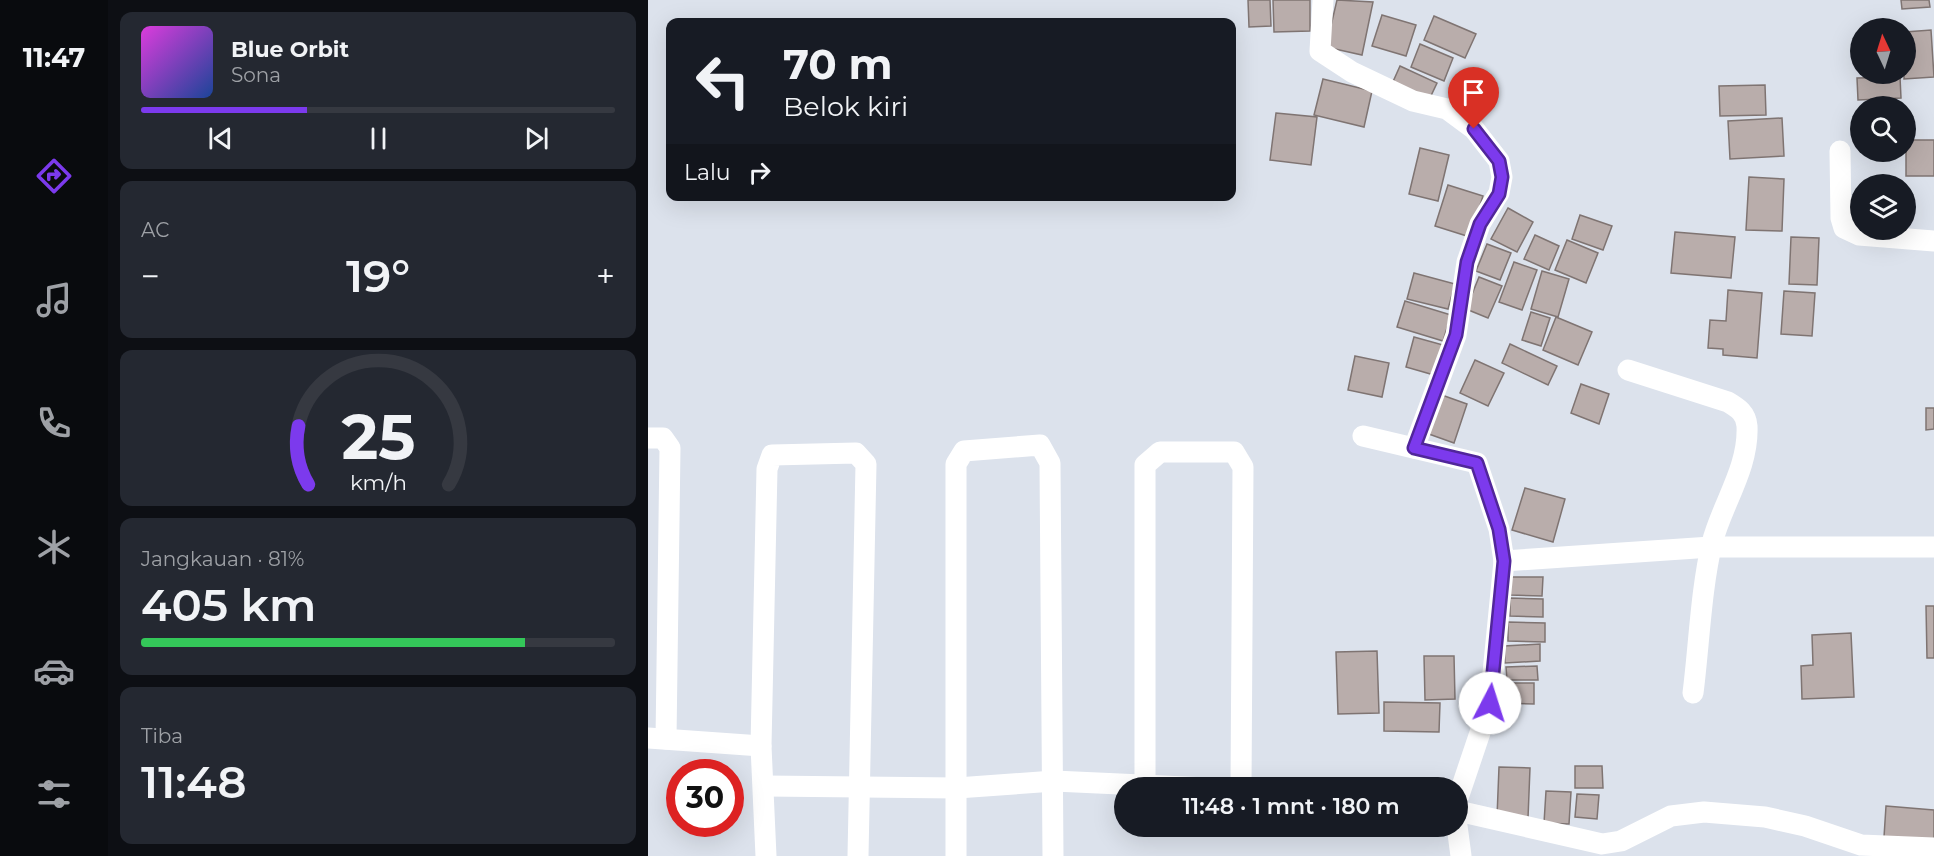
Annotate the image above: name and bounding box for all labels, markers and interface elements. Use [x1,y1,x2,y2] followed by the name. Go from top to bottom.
[1850,18,1916,84] north arrow
[1850,18,1916,240] map controls
[231,36,349,63] text: Blue Orbit
[783,38,893,90] text: 70 m
[23,41,85,74] text: 11:47
[684,42,762,120] icon: left
[231,63,281,87] text: Sona
[1448,67,1499,129] pin
[1457,76,1490,109] icon: arrive
[783,90,908,123] text: Belok kiri
[1850,96,1916,162] button: search
[204,122,237,155] icon: previous
[362,122,395,155] icon: pause
[520,122,553,155] icon: next
[33,155,75,197] icon: directions
[743,156,776,189] icon: right
[684,159,731,186] text: Lalu
[1850,174,1916,240] button: layers
[141,218,169,242] text: AC
[346,248,410,303] text: 19°
[141,256,160,296] text: −
[596,256,615,296] text: +
[33,279,75,321] icon: music
[341,399,415,475] text: 25
[33,402,75,444] icon: phone
[349,469,407,495] text: km/h
[33,526,75,568] icon: climate
[141,547,304,571] text: Jangkauan · 81%
[141,577,316,632] text: 405 km
[33,650,75,692] icon: car
[1458,671,1522,735] position arrow
[141,724,183,748] text: Tiba
[141,754,247,809] text: 11:48
[666,759,744,837] speed limit sign: 30
[33,773,75,815] icon: filters
[1182,793,1400,820] text: 11:48 · 1 mnt · 180 m

